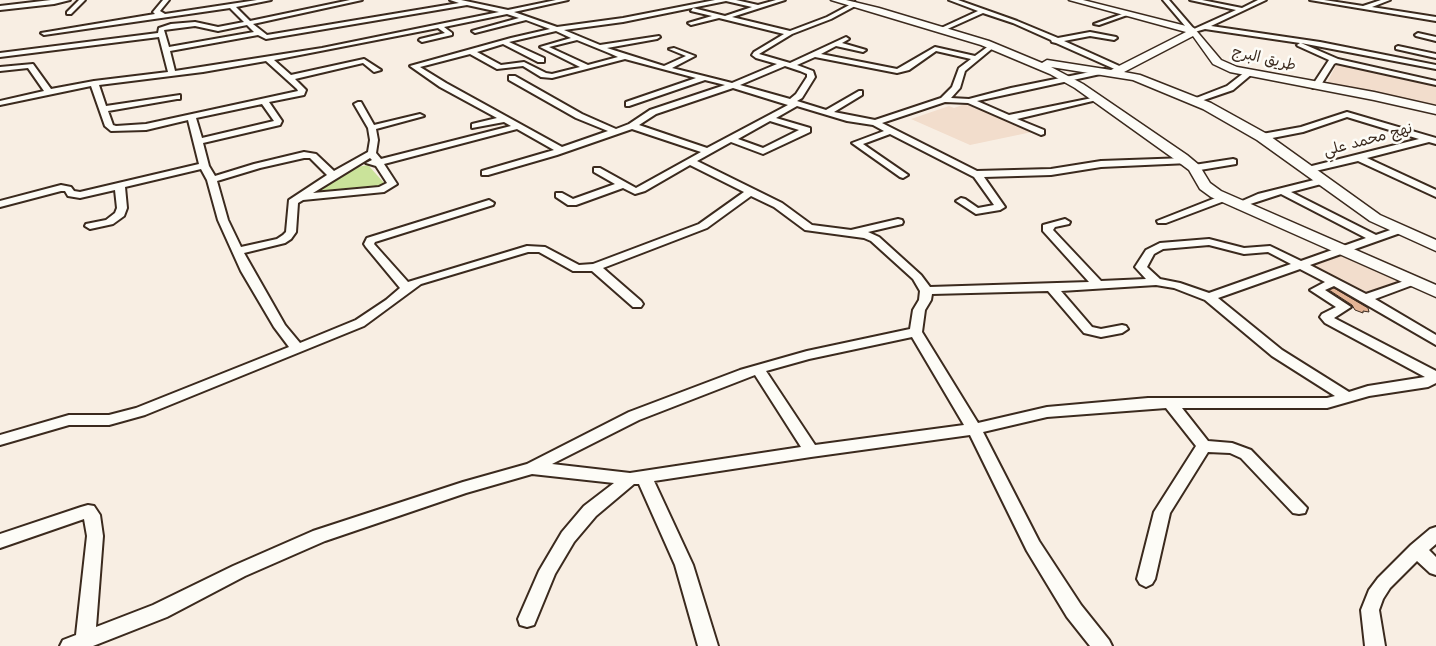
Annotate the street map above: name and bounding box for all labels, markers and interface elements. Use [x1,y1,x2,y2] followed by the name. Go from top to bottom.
[1230,43,1298,75] street label: طريق البرج
[1321,119,1415,161] street label: نهج محمد علي

